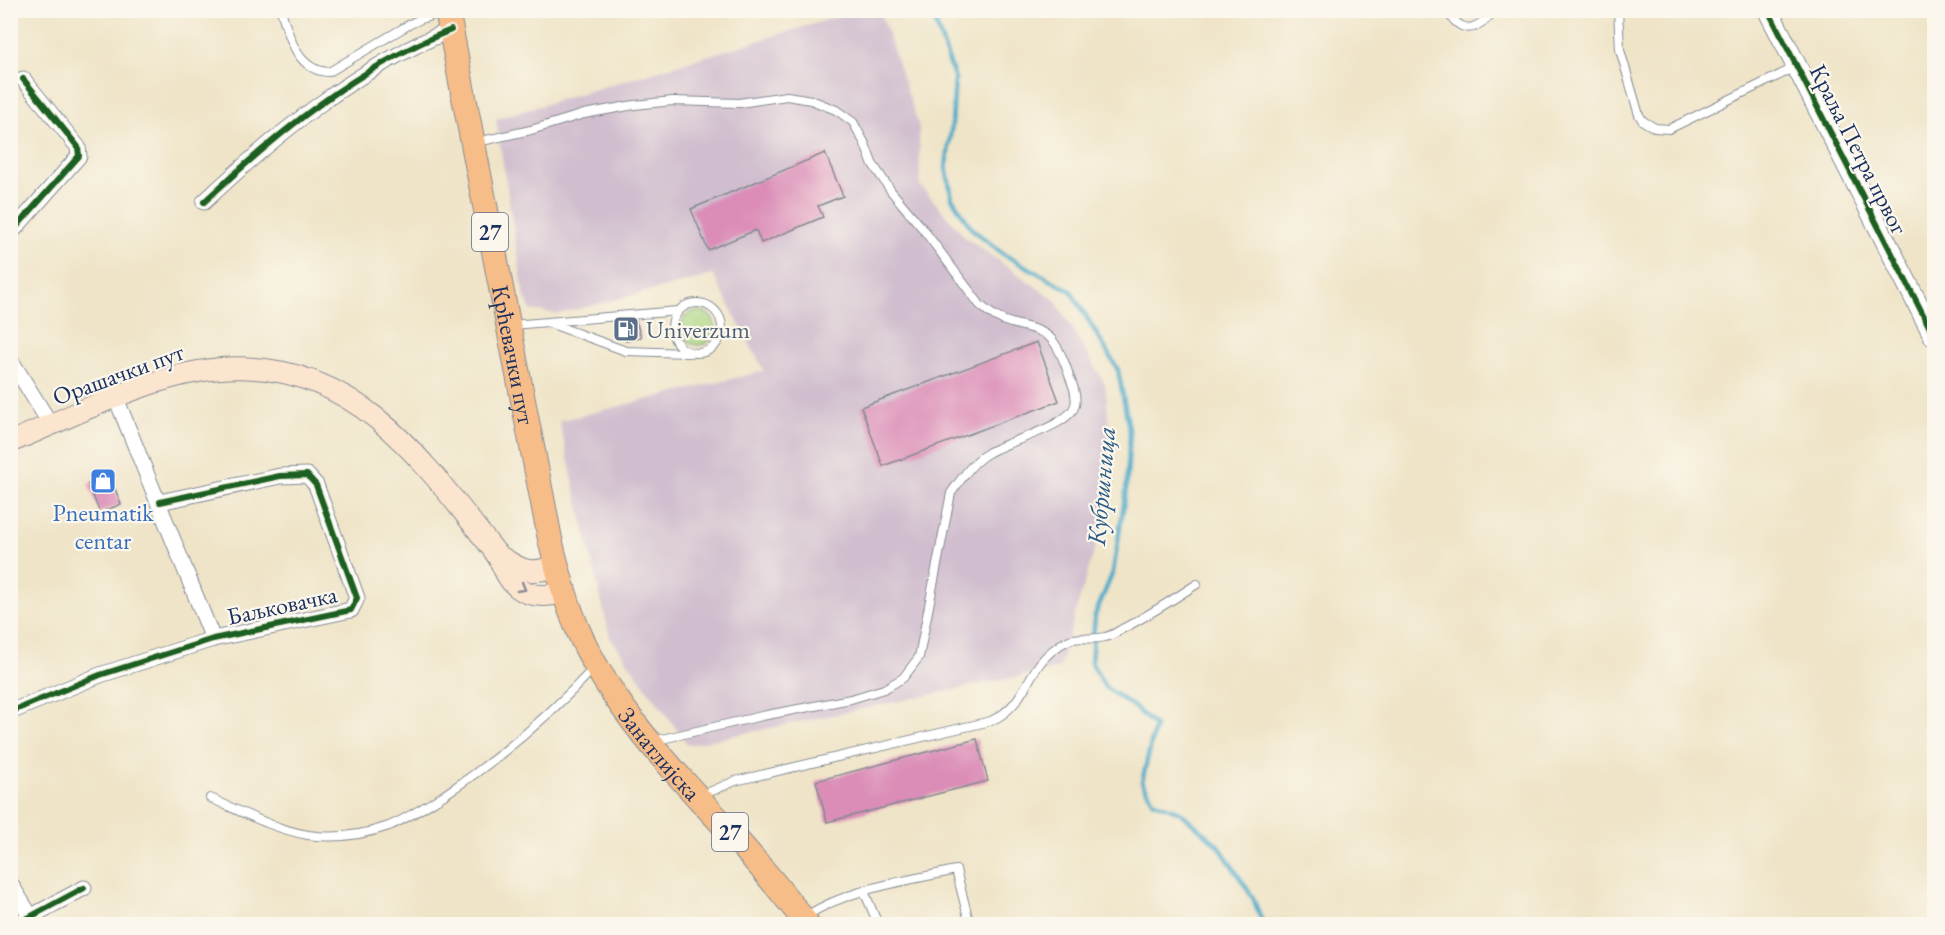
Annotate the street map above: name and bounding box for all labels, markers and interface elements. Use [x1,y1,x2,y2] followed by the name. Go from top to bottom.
[1803,59,1915,240] street label: Краља Петра првог
[472,213,508,251] road number: 27
[485,282,543,427] street label: Крћевачки пут
[611,314,641,344] fuel station icon: Univerzum
[646,314,750,345] place label: Univerzum
[48,336,188,412] street label: Орашачки пут
[1079,425,1123,548] water label: Кубршница
[88,466,118,496] shop icon: Pneumatik centar
[53,497,154,556] place label: Pneumatik centar
[224,578,340,632] street label: Баљковачка
[516,581,526,593] one-way arrow
[612,700,709,807] street label: Занатлијска
[712,813,748,851] road number: 27

